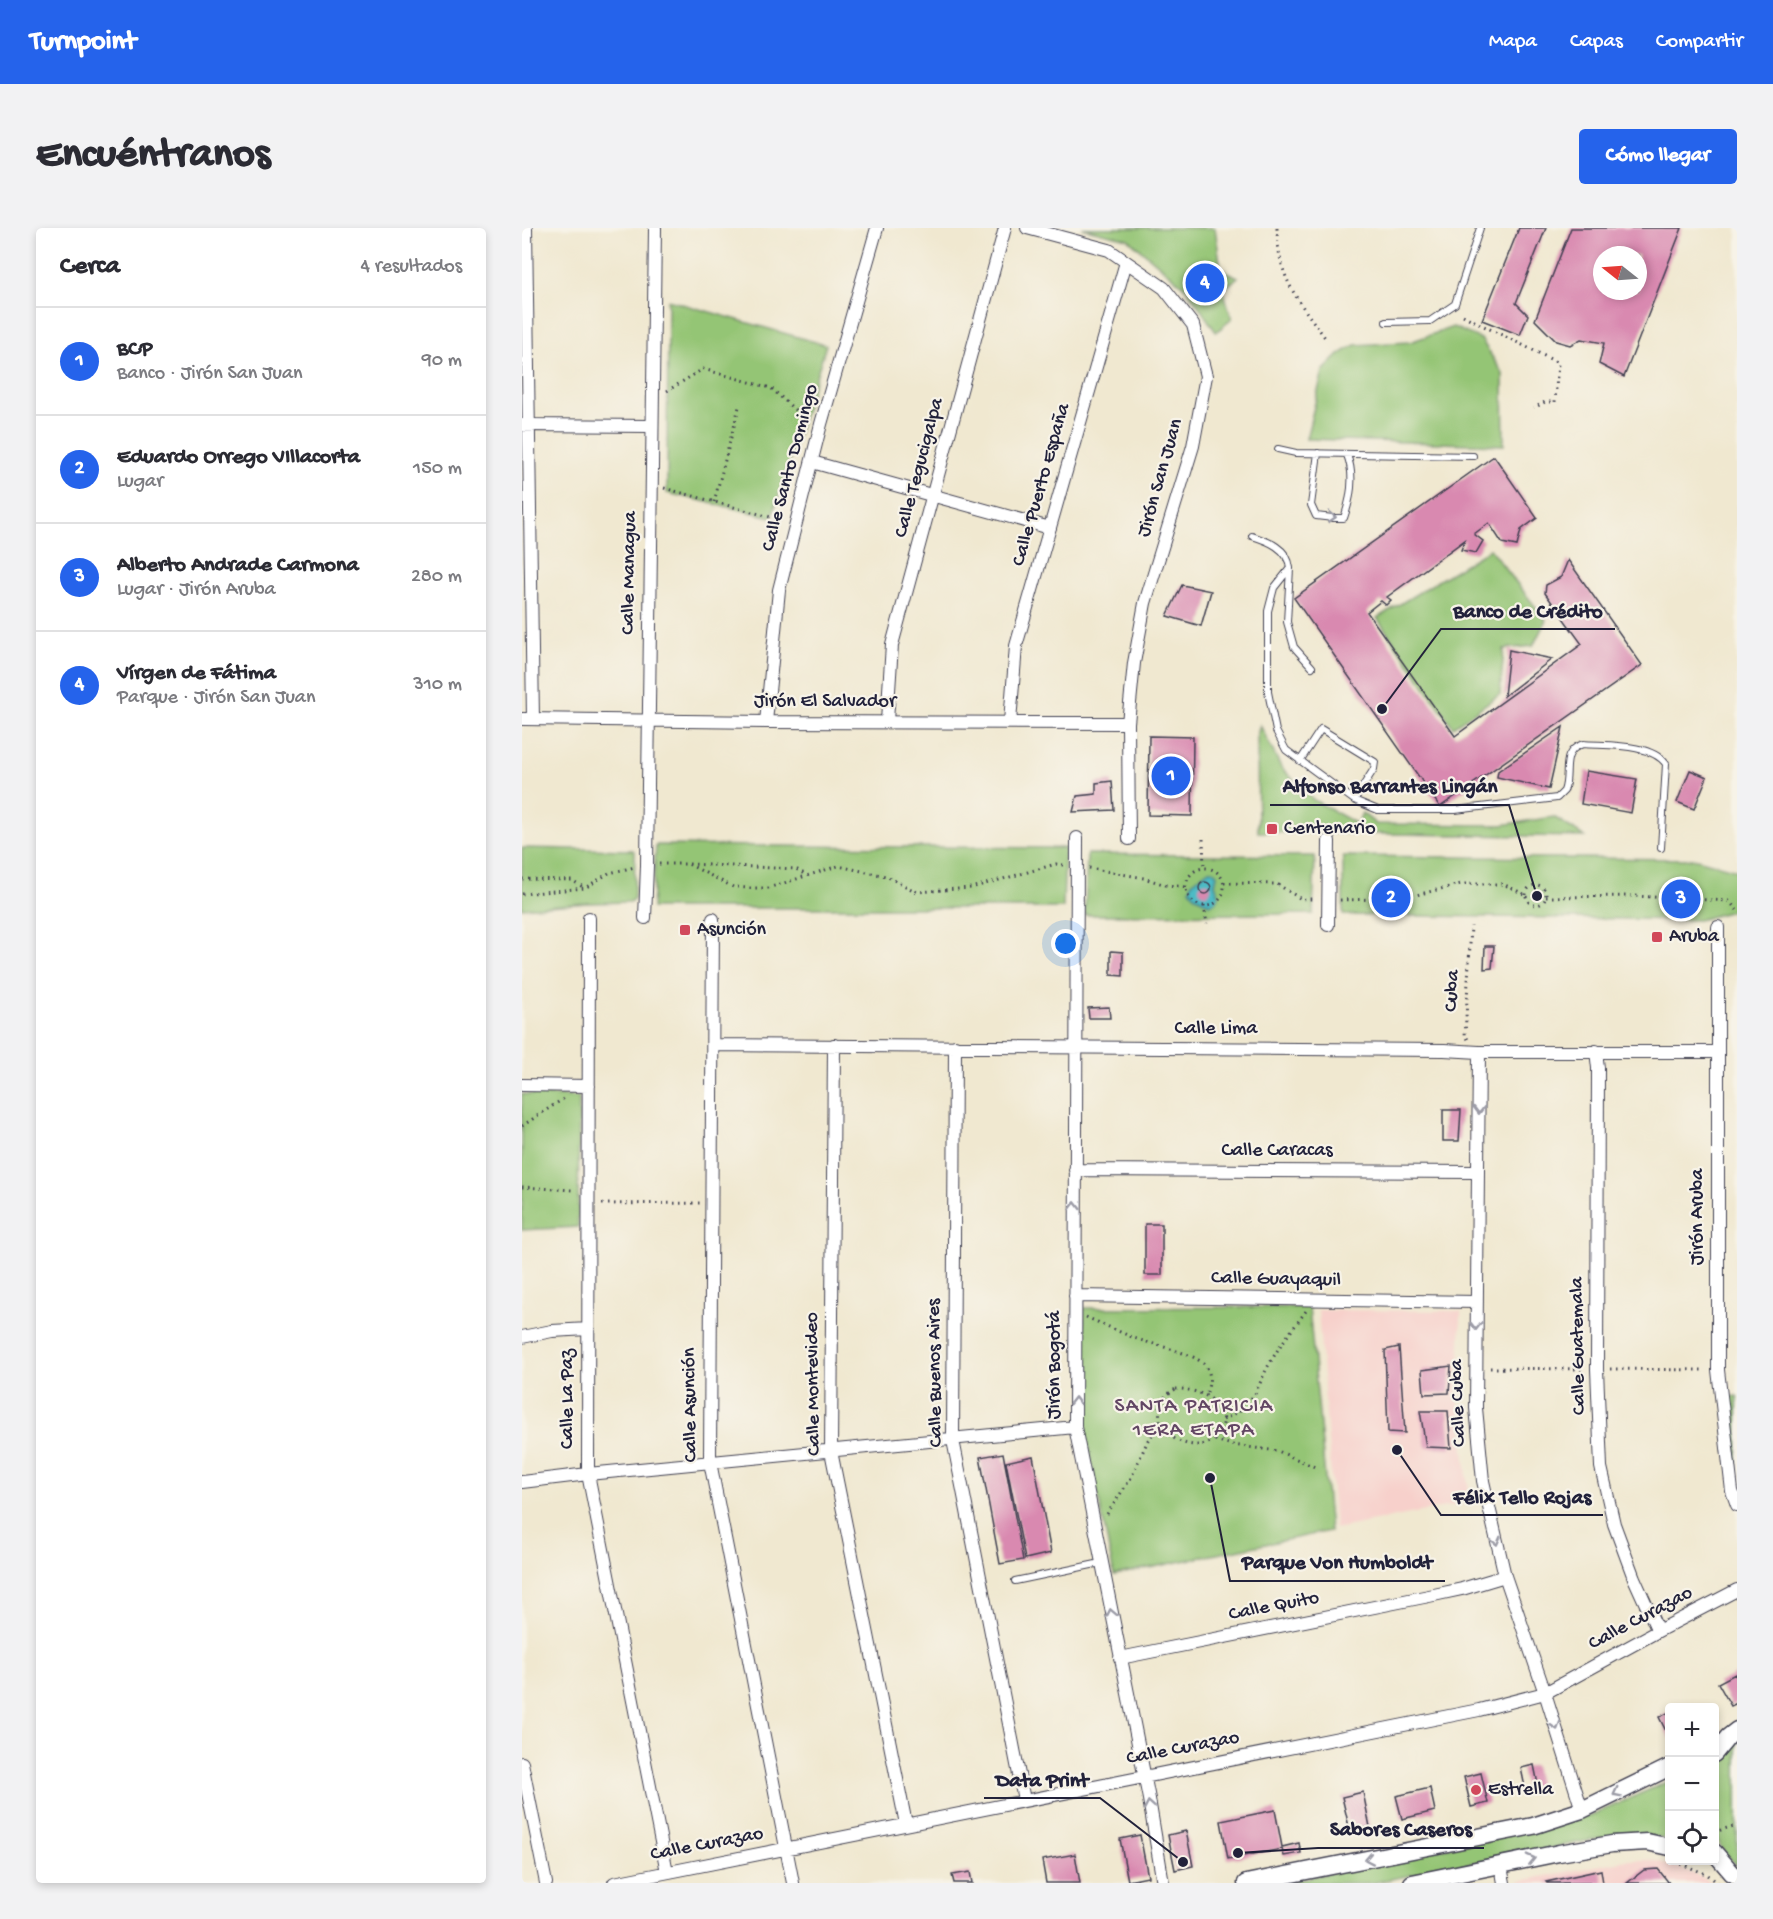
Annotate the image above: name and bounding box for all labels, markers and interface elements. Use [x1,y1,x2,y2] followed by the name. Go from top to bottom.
[30,26,136,59] text: Turnpoint
[1489,30,1537,55] text: Mapa
[1570,30,1623,55] text: Capas
[1656,30,1743,55] text: Compartir
[1579,129,1737,184] button: Cómo llegar
[36,132,270,181] text: Encuéntranos
[1593,246,1647,300] north arrow
[60,252,120,283] text: Cerca
[361,256,462,279] text: 4 resultados
[1186,260,1224,306] pin: 4
[117,337,152,363] text: BCP
[75,350,84,373] text: 1
[422,350,462,373] text: 90 m
[117,363,303,386] text: Banco · Jirón San Juan
[758,382,824,554] street label: Calle Santo Domingo
[890,395,950,540] street label: Calle Tegucigalpa
[1008,400,1076,569] street label: Calle Puerto España
[1133,416,1189,540] street label: Jirón San Juan
[117,445,360,471] text: Eduardo Orrego VIllacorta
[75,458,84,481] text: 2
[413,458,462,481] text: 150 m
[117,471,163,494] text: Lugar
[617,510,643,635] street label: Calle Managua
[1328,510,1337,523] one-way arrow
[117,553,359,579] text: Alberto Andrade Carmona
[74,566,85,589] text: 3
[411,566,462,589] text: 280 m
[117,579,276,602] text: Lugar · Jirón Aruba
[1441,590,1615,629] callout: Banco de Crédito
[1452,601,1603,626] text: Banco de Crédito
[117,661,276,687] text: Vírgen de Fátima
[75,674,84,697] text: 4
[413,674,462,697] text: 310 m
[117,687,315,710] text: Parque · Jirón San Juan
[754,691,898,714] street label: Jirón El Salvador
[1152,754,1190,798] pin: 1
[1270,766,1509,805] callout: Alfonso Barrantes Lingán
[1282,776,1498,801] text: Alfonso Barrantes Lingán
[1284,818,1376,841] place label: Centenario
[1265,822,1279,836] marker: Centenario
[1372,876,1410,920] pin: 2
[1662,876,1700,922] pin: 3
[697,919,767,942] place label: Asunción
[678,923,692,937] marker: Asunción
[1669,926,1720,949] place label: Aruba
[1051,929,1080,958] your location
[1650,930,1664,944] marker: Aruba
[1440,969,1466,1013] street label: Cuba
[1175,1018,1258,1041] street label: Calle Lima
[1472,1106,1485,1115] one-way arrow
[1221,1140,1333,1163] street label: Calle Caracas
[1687,1168,1710,1265] street label: Jirón Aruba
[1069,1201,1081,1210] one-way arrow
[1211,1267,1341,1293] street label: Calle Guayaquil
[1566,1276,1592,1415] street label: Calle Guatemala
[923,1298,949,1448] street label: Calle Buenos Aires
[1044,1310,1067,1419] street label: Jirón Bogotá
[801,1312,827,1456] street label: Calle Montevideo
[1470,1322,1483,1331] one-way arrow
[678,1347,704,1463] street label: Calle Asunción
[557,1348,580,1449] street label: Calle La Paz
[1446,1358,1472,1447] street label: Calle Cuba
[1114,1395,1274,1444] district label: SANTA PATRICIA 1ERA ETAPA
[1069,1396,1081,1405] one-way arrow
[1441,1476,1603,1515] callout: Félix Tello Rojas
[1452,1487,1592,1512] text: Félix Tello Rojas
[1489,1535,1501,1545] one-way arrow
[1230,1542,1445,1581] callout: Parque Von Humboldt
[1241,1552,1435,1577] text: Parque Von Humboldt
[1585,1582,1697,1656] street label: Calle Curazao
[1227,1587,1321,1627] street label: Calle Quito
[1105,1609,1118,1619] one-way arrow
[1665,1703,1719,1865] map controls
[1665,1703,1719,1757] button: +
[1549,1720,1561,1731] one-way arrow
[1125,1727,1241,1771] street label: Calle Curazao
[1665,1757,1719,1811] button: −
[984,1759,1100,1798] callout: Data Print
[994,1770,1091,1795] text: Data Print
[1488,1779,1554,1802] place label: Estrella
[1469,1783,1483,1797] marker: Estrella
[1613,1786,1624,1798] one-way arrow
[1144,1800,1156,1809] one-way arrow
[1318,1809,1484,1848] callout: Sabores Caseros
[1665,1811,1719,1865] button: locate
[1330,1819,1473,1844] text: Sabores Caseros
[649,1823,765,1867] street label: Calle Curazao
[1364,1852,1374,1865] one-way arrow
[1526,1853,1536,1866] one-way arrow

